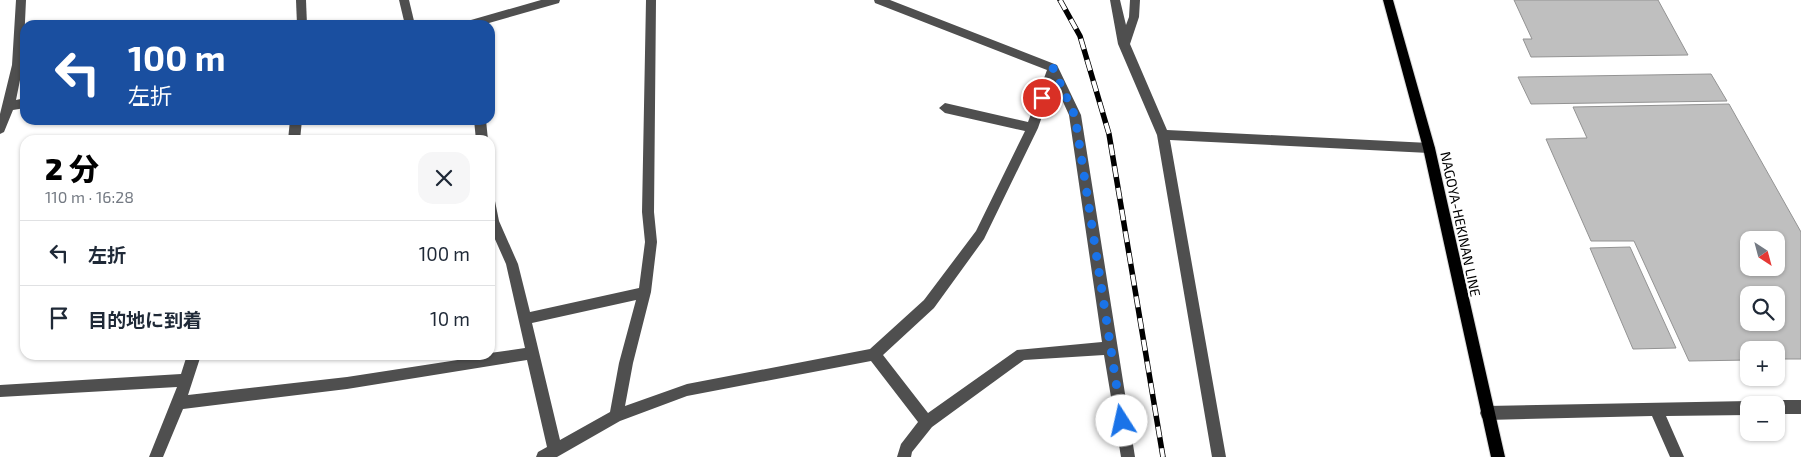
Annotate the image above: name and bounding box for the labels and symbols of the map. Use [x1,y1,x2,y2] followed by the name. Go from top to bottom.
[1021,77,1063,119] pin
[1437,150,1485,298] street label: NAGOYA-HEKINAN LINE
[1740,231,1785,276] north arrow
[1095,394,1147,446] position arrow

